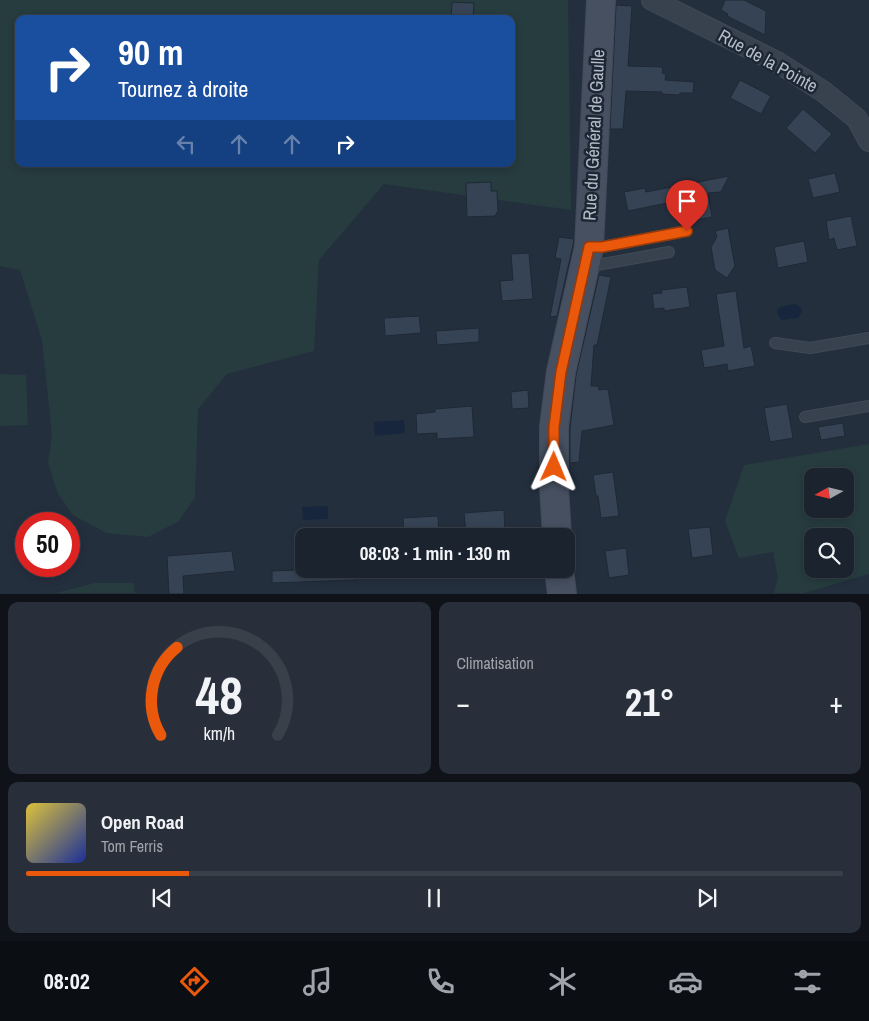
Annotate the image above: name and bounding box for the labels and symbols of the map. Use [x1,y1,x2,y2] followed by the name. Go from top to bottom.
[714,23,822,98] street label: Rue de la Pointe
[577,49,610,221] street label: Rue du Général de Gaulle
[666,180,708,231] pin
[527,440,579,492] position arrow
[804,468,854,518] north arrow
[15,512,80,577] speed limit sign: 50

